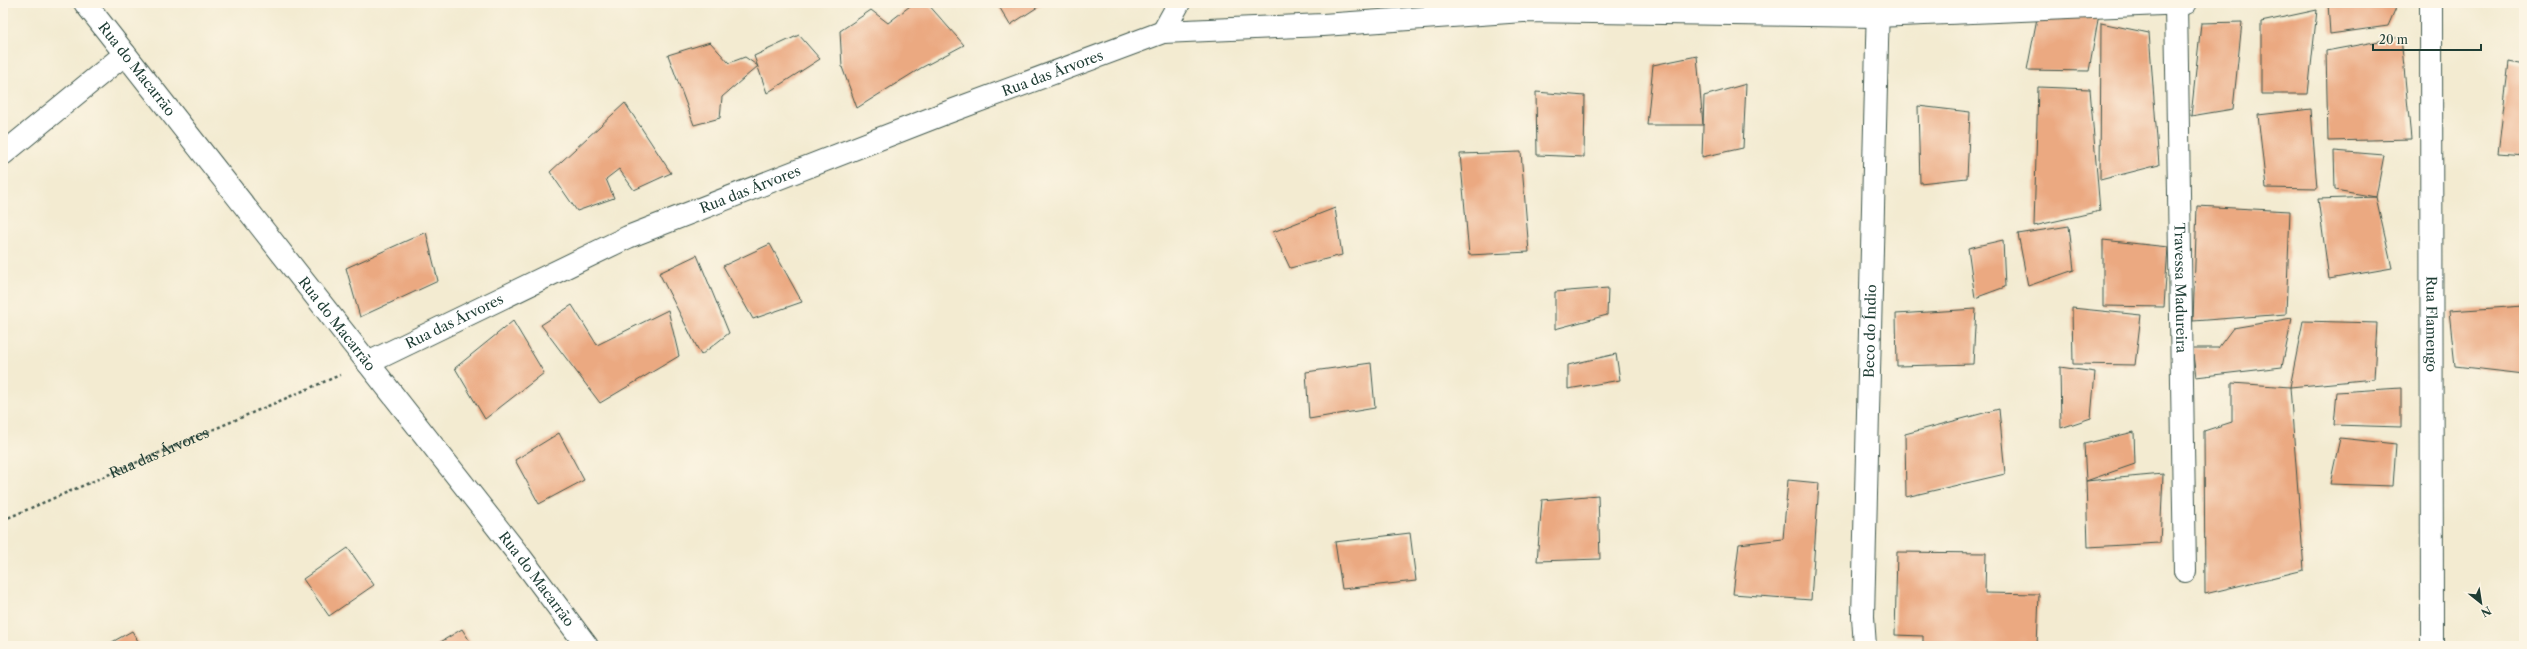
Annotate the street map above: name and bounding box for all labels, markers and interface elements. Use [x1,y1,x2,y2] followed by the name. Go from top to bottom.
[94,18,179,120] street label: Rua do Macarrão
[2373,26,2481,52] scale bar
[2379,32,2408,47] text: 20 m
[999,46,1106,100] street label: Rua das Árvores
[697,162,803,217] street label: Rua das Árvores
[2170,223,2191,354] street label: Travessa Madureira
[295,273,380,374] street label: Rua do Macarrão
[2422,276,2441,372] street label: Rua Flamengo
[1860,284,1880,378] street label: Beco do Índio
[402,290,506,353] street label: Rua das Árvores
[107,423,212,482] street label: Rua das Árvores
[495,528,578,630] street label: Rua do Macarrão
[2461,583,2501,623] north arrow
[2478,603,2494,620] text: N

